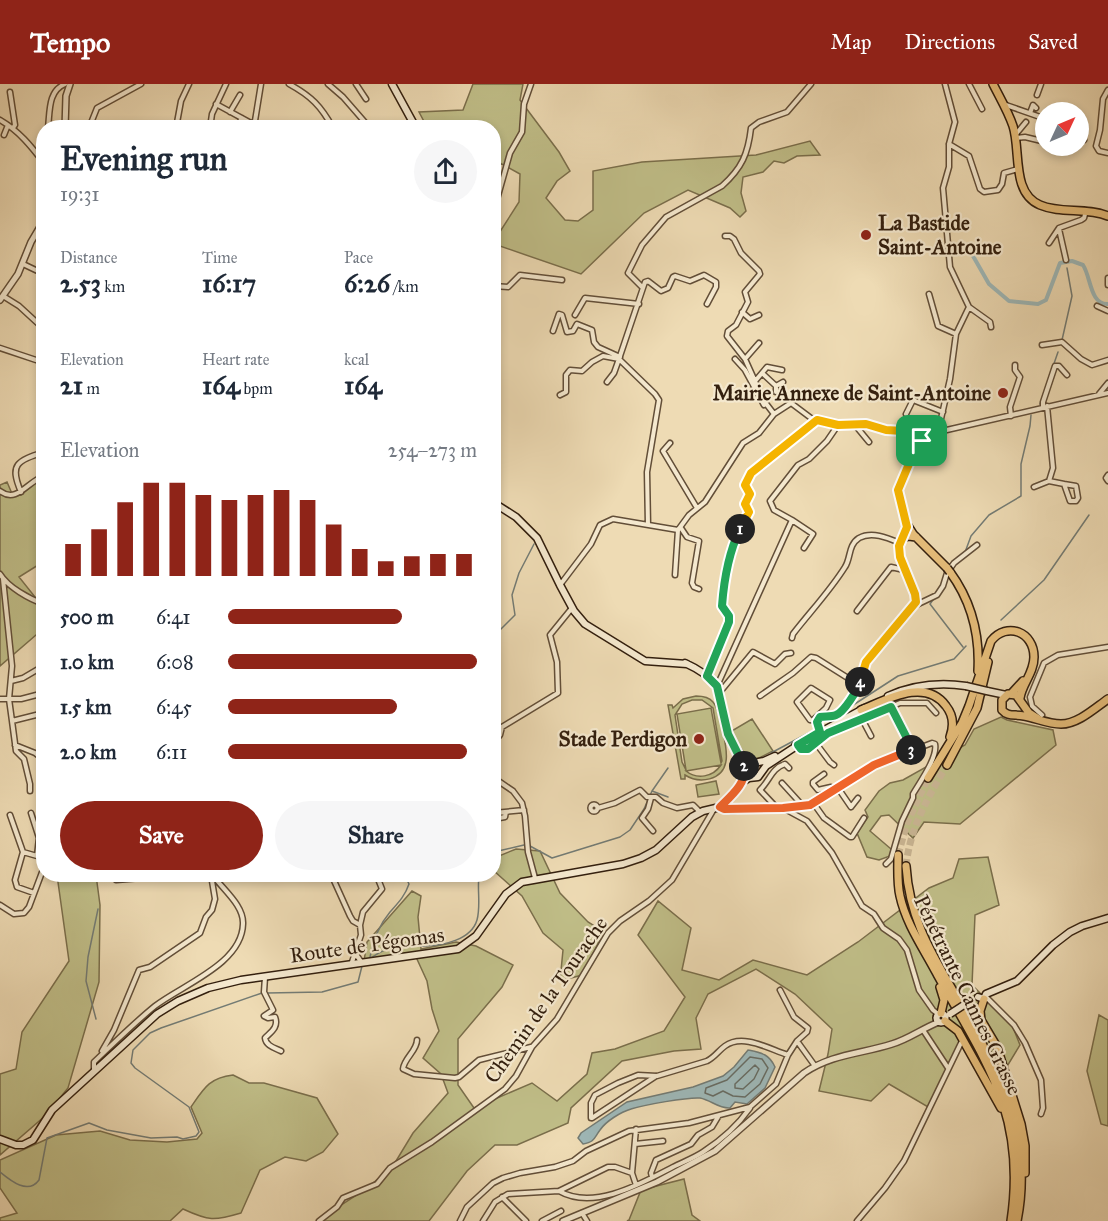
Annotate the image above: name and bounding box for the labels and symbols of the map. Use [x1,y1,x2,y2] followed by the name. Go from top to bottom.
[1035,102,1089,156] north arrow
[878,210,1002,260] place label: La Bastide Saint-Antoine
[859,228,873,242] marker: La Bastide Saint-Antoine
[713,380,991,406] place label: Mairie Annexe de Saint-Antoine
[996,386,1010,400] marker: Mairie Annexe de Saint-Antoine
[896,415,947,466] pin
[725,514,755,544] pin: 1
[845,667,875,697] pin: 4
[559,726,688,752] place label: Stade Perdigon
[692,732,706,746] marker: Stade Perdigon
[896,735,926,765] pin: 3
[729,751,759,781] pin: 2
[908,891,1028,1100] street label: Pénétrante Cannes Grasse
[479,912,613,1088] street label: Chemin de la Tourache
[288,921,446,969] street label: Route de Pégomas

